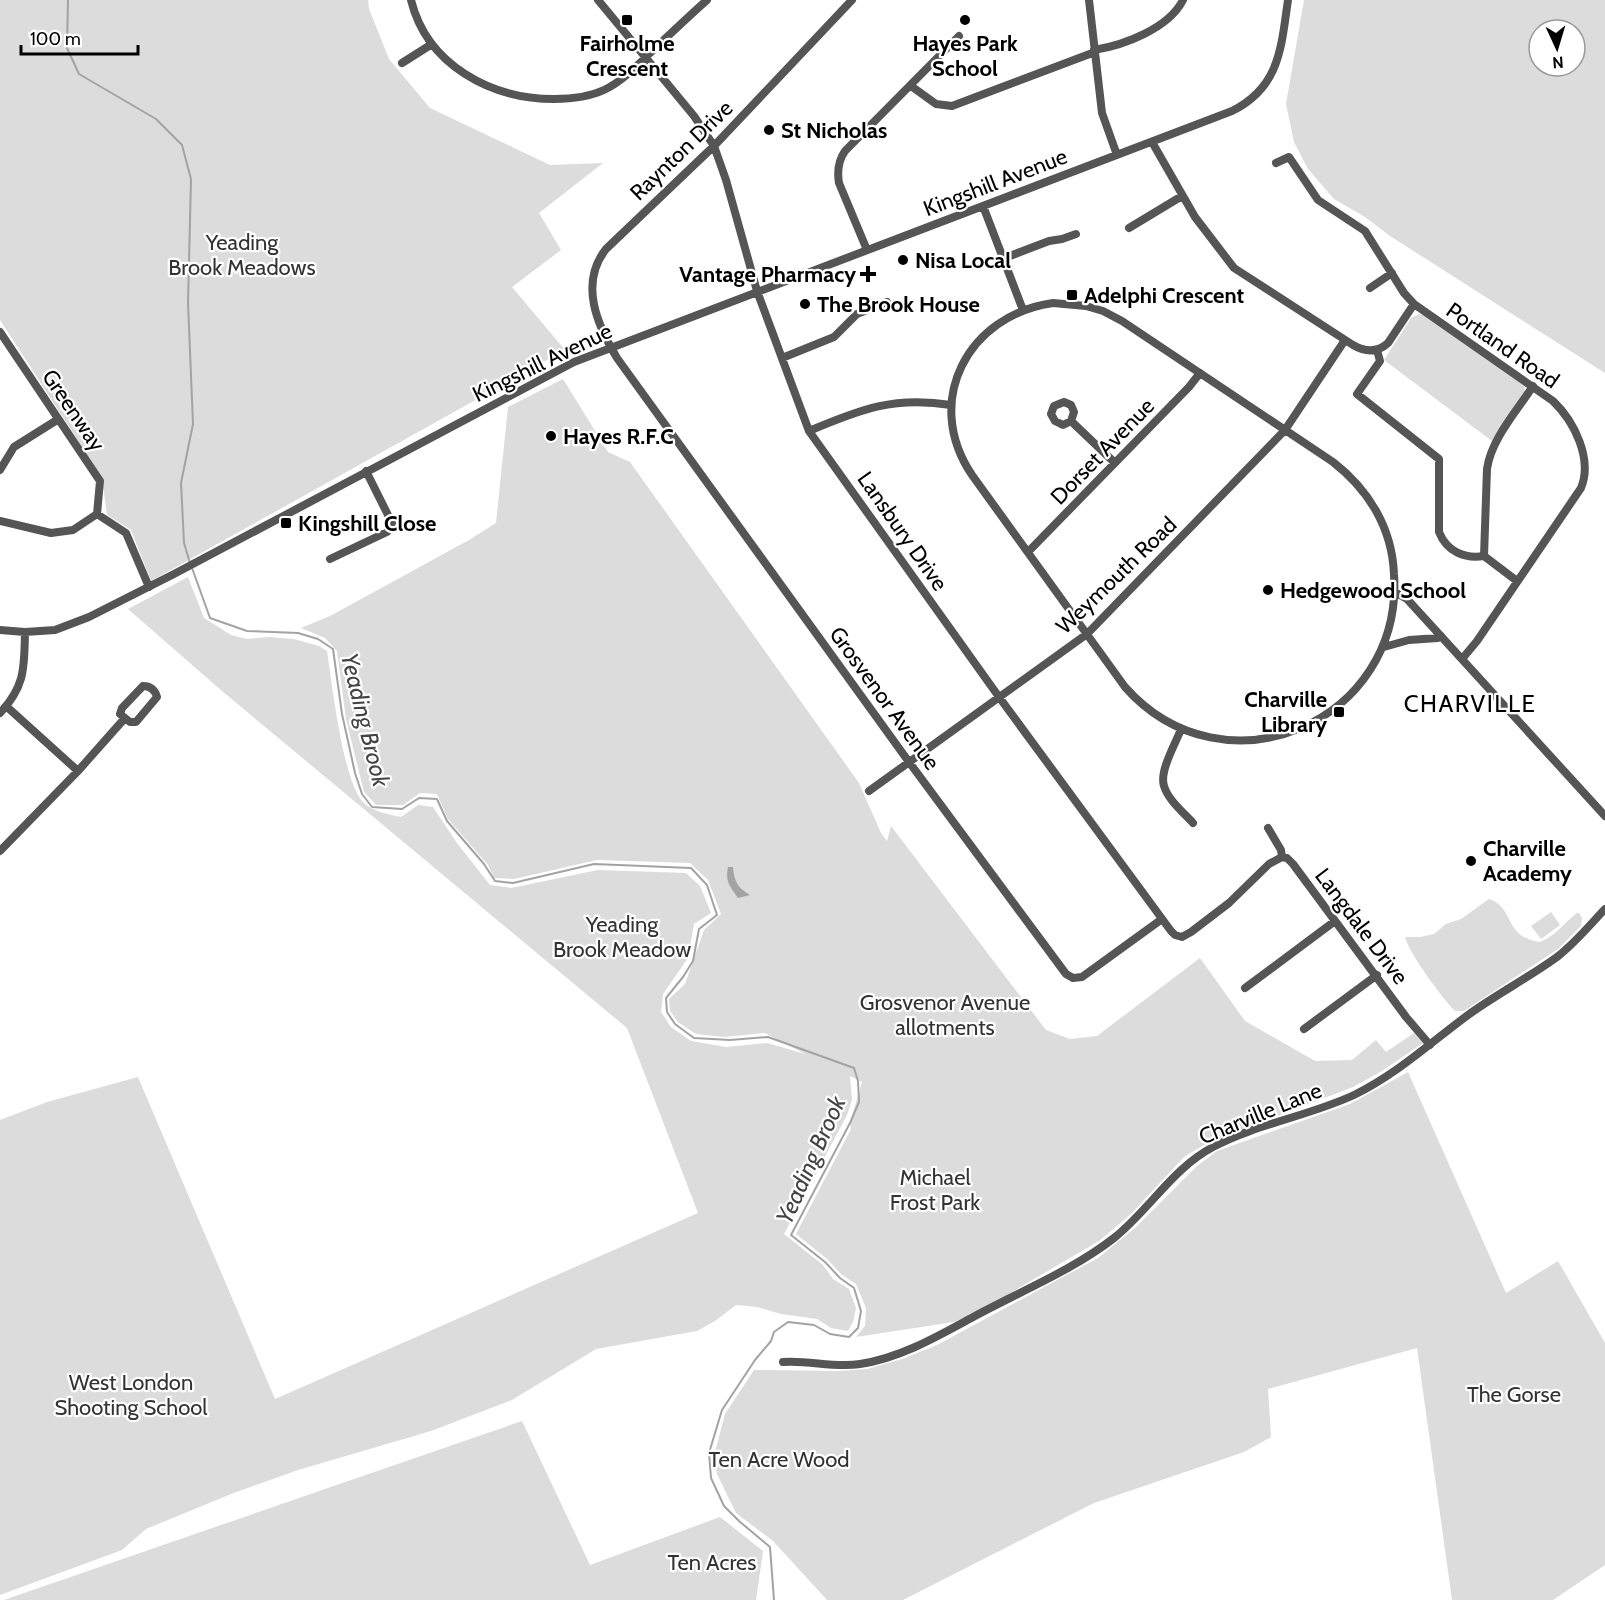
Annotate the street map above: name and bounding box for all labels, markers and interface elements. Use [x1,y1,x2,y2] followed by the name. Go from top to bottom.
[620,13,634,27] marker: Fairholme Crescent
[958,13,972,27] marker: Hayes Park School
[21,18,138,56] scale bar
[1527,18,1587,78] north arrow
[30,28,81,50] text: 100 m
[579,30,675,82] place label: Fairholme Crescent
[912,30,1018,82] place label: Hayes Park School
[1552,53,1564,72] text: N
[624,95,738,206] street label: Raynton Drive
[781,117,887,144] place label: St Nicholas
[762,123,776,137] marker: St Nicholas
[920,143,1071,222] street label: Kingshill Avenue
[168,229,316,281] park label: Yeading Brook Meadows
[915,247,1011,274] place label: Nisa Local
[896,253,910,267] marker: Nisa Local
[679,261,856,288] place label: Vantage Pharmacy
[861,267,875,281] marker: Vantage Pharmacy
[1084,282,1244,309] place label: Adelphi Crescent
[1065,288,1079,302] marker: Adelphi Crescent
[817,291,980,318] place label: The Brook House
[798,297,812,311] marker: The Brook House
[1441,297,1564,394] street label: Portland Road
[468,317,616,408] street label: Kingshill Avenue
[36,364,111,456] street label: Greenway
[1045,393,1160,510] street label: Dorset Avenue
[563,423,674,450] place label: Hayes R.F.C
[544,429,558,443] marker: Hayes R.F.C
[852,467,954,596] street label: Lansbury Drive
[298,510,436,537] place label: Kingshill Close
[1050,511,1182,640] street label: Weymouth Road
[279,516,293,530] marker: Kingshill Close
[1280,577,1466,604] place label: Hedgewood School
[1261,583,1275,597] marker: Hedgewood School
[824,621,946,775] street label: Grosvenor Avenue
[335,650,396,790] water label: Yeading Brook
[1244,686,1327,738] place label: Charville Library
[1404,689,1536,718] district label: CHARVILLE
[1332,705,1346,719] marker: Charville Library
[1483,835,1572,887] place label: Charville Academy
[1464,854,1478,868] marker: Charville Academy
[1309,863,1414,990] street label: Langdale Drive
[553,911,691,963] park label: Yeading Brook Meadow
[860,989,1030,1041] park label: Grosvenor Avenue allotments
[1195,1077,1326,1150] street label: Charville Lane
[769,1091,852,1228] water label: Yeading Brook
[890,1164,980,1216] park label: Michael Frost Park
[54,1369,208,1421] park label: West London Shooting School
[1467,1381,1561,1408] park label: The Gorse
[708,1446,850,1473] park label: Ten Acre Wood
[668,1549,756,1576] park label: Ten Acres

